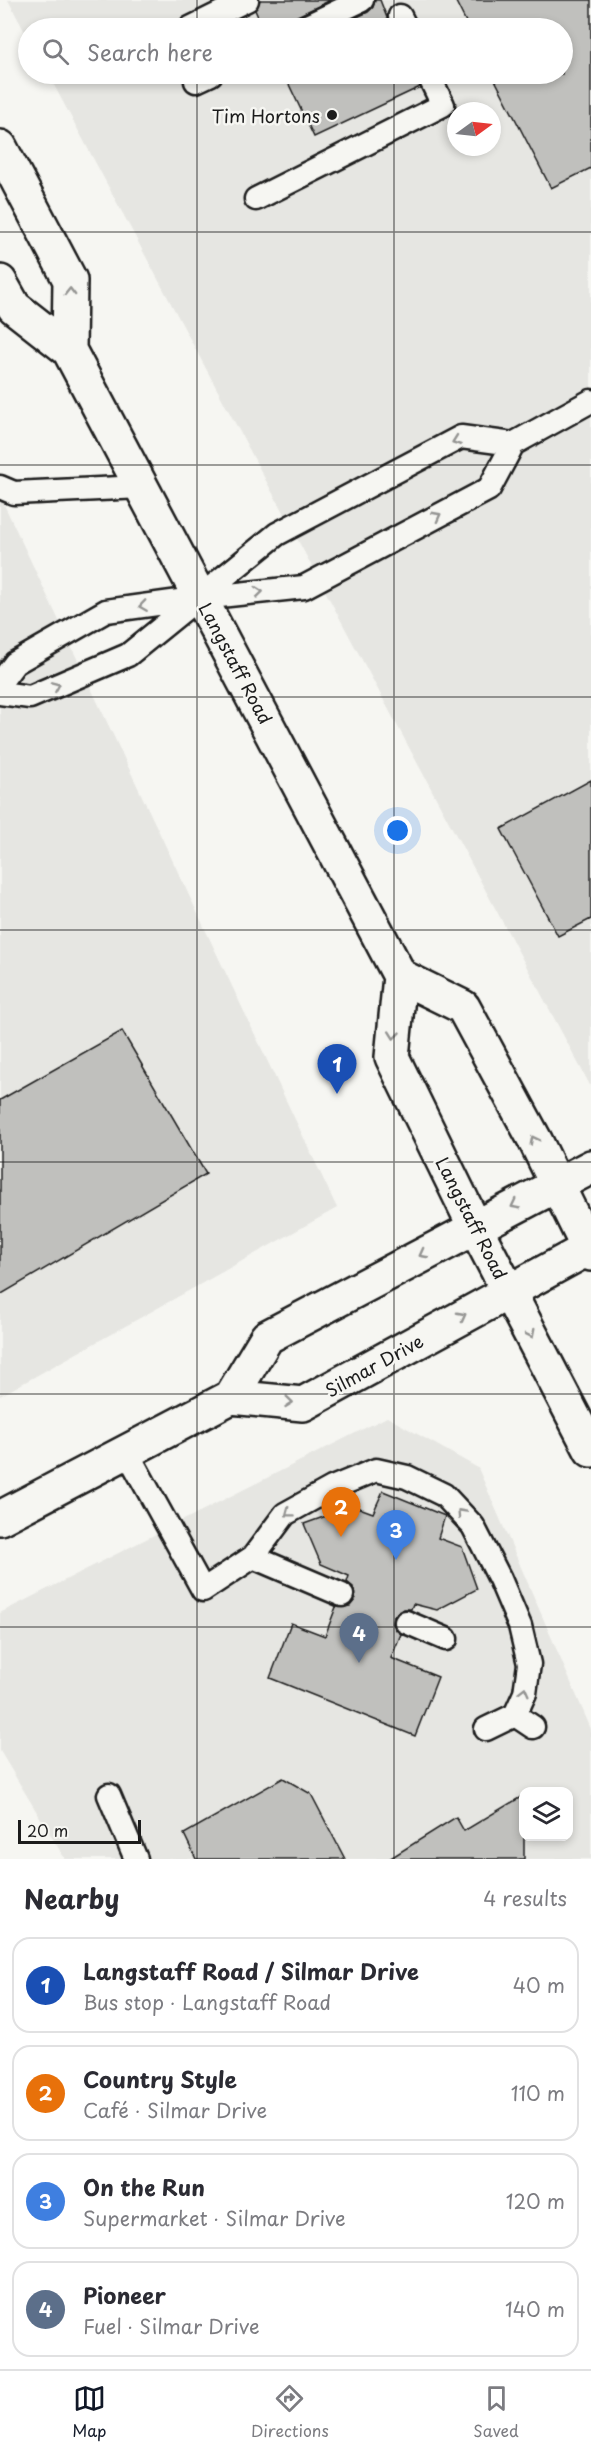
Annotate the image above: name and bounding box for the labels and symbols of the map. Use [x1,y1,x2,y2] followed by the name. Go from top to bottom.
[212,102,320,129] place label: Tim Hortons
[447,102,501,156] north arrow
[325,108,339,122] marker: Tim Hortons
[64,287,76,296] one-way arrow
[451,434,461,447] one-way arrow
[430,512,441,523] one-way arrow
[255,586,264,598] one-way arrow
[193,597,279,729] street label: Langstaff Road
[139,600,148,612] one-way arrow
[50,681,61,693] one-way arrow
[383,816,412,845] your location
[388,1030,401,1039] one-way arrow
[318,1044,356,1094] pin: 1
[530,1135,541,1146] one-way arrow
[429,1152,515,1284] street label: Langstaff Road
[511,1198,522,1210] one-way arrow
[419,1247,429,1258] one-way arrow
[455,1312,466,1323] one-way arrow
[320,1327,428,1403] street label: Silmar Drive
[524,1328,535,1338] one-way arrow
[285,1396,294,1408] one-way arrow
[322,1488,360,1537] pin: 2
[285,1506,296,1517] one-way arrow
[457,1509,468,1519] one-way arrow
[376,1510,416,1560] pin: 3
[340,1614,378,1663] pin: 4
[517,1686,530,1696] one-way arrow
[18,1817,141,1844] scale bar

